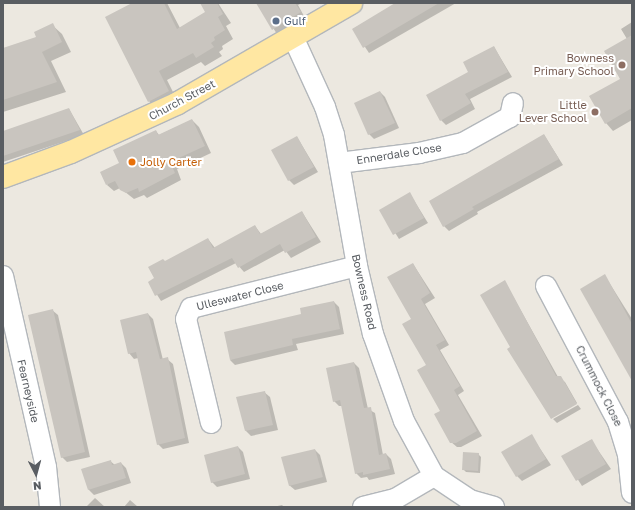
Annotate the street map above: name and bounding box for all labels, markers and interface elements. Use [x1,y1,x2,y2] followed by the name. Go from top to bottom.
[284,14,306,28] place label: Gulf
[271,16,281,26] marker: Gulf
[534,52,614,78] place label: Bowness Primary School
[617,60,627,70] marker: Bowness Primary School
[147,77,217,123] street label: Church Street
[519,99,587,125] place label: Little Lever School
[590,107,600,117] marker: Little Lever School
[355,141,443,167] street label: Ennerdale Close
[140,155,202,169] place label: Jolly Carter
[127,157,137,167] marker: Jolly Carter
[349,253,379,331] street label: Bowness Road
[195,279,285,313] street label: Ulleswater Close
[573,343,625,429] street label: Crummock Close
[14,358,42,424] street label: Fearneyside
[16,454,56,494] north arrow
[32,480,42,493] text: N

